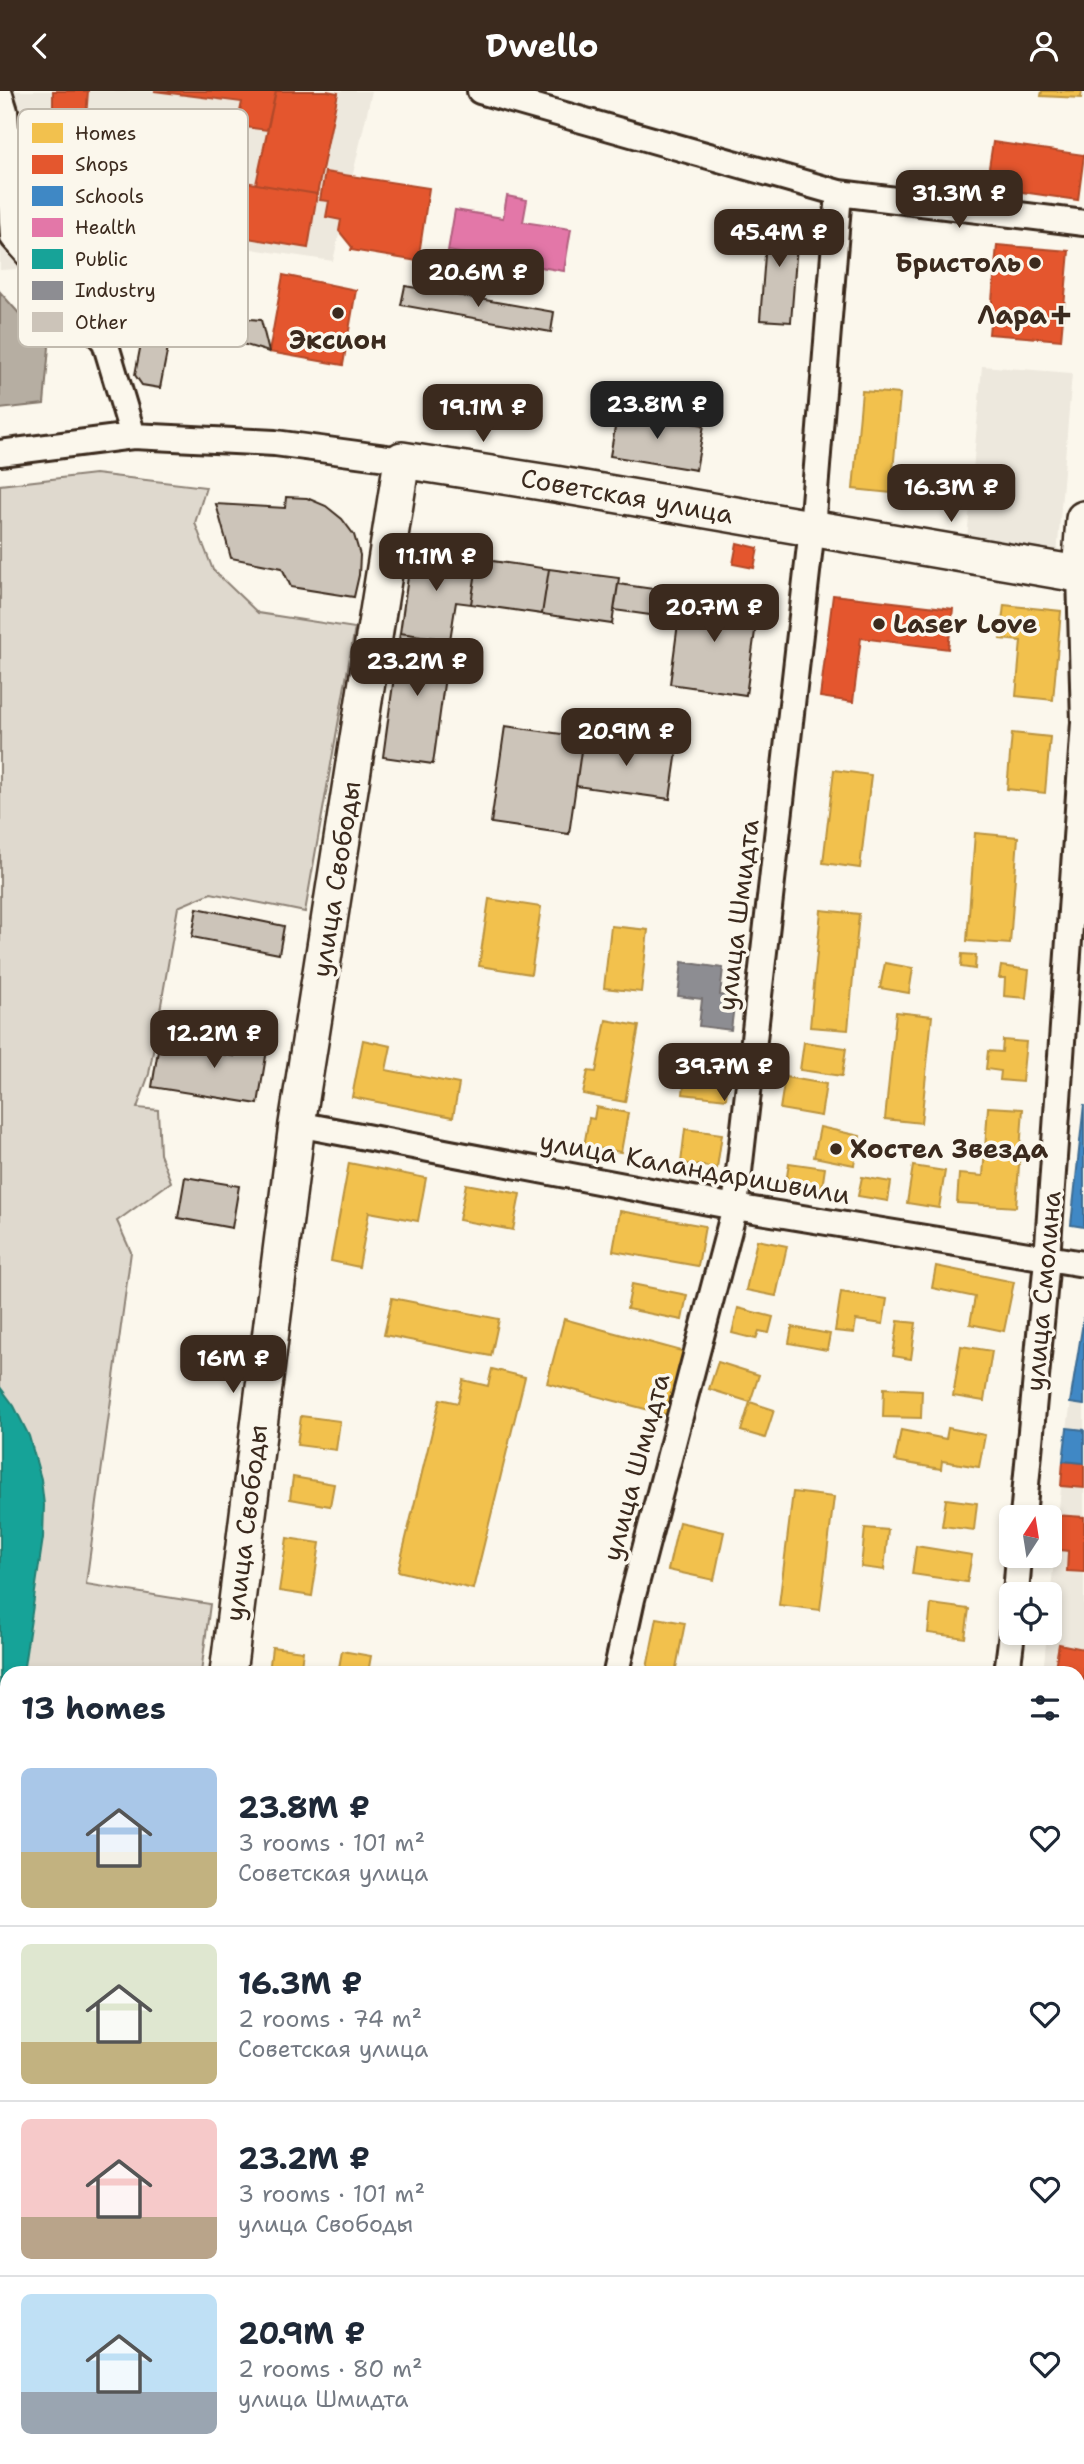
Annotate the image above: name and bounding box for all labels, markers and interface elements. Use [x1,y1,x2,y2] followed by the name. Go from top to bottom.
[486,24,598,67] text: Dwello
[21,27,59,65] icon: back
[1025,27,1063,65] icon: person
[18,109,248,347] legend
[75,121,136,146] text: Homes
[75,152,129,177] text: Shops
[894,171,1024,230] pin: 31.3M ₽
[912,178,1006,208] text: 31.3M ₽
[75,184,144,209] text: Schools
[714,209,844,269] pin: 45.4M ₽
[75,215,136,240] text: Health
[730,217,828,247] text: 45.4M ₽
[895,245,1021,280] place label: Бристоль
[75,247,128,272] text: Public
[413,249,543,309] pin: 20.6M ₽
[1027,255,1043,271] marker: Бристоль
[428,257,528,287] text: 20.6M ₽
[75,278,156,303] text: Industry
[977,297,1047,332] place label: Лара
[330,305,346,321] marker: Эксион
[1053,307,1069,323] marker: Лара
[75,310,128,335] text: Other
[289,322,387,357] place label: Эксион
[592,381,722,441] pin: 23.8M ₽
[418,385,548,444] pin: 19.1M ₽
[606,389,708,419] text: 23.8M ₽
[439,392,527,422] text: 19.1M ₽
[518,460,736,531] street label: Советская улица
[886,465,1016,524] pin: 16.3M ₽
[903,472,999,502] text: 16.3M ₽
[371,533,501,593] pin: 11.1M ₽
[395,541,477,571] text: 11.1M ₽
[649,585,779,644] pin: 20.7M ₽
[665,592,763,622] text: 20.7M ₽
[893,606,1038,641] place label: Laser Love
[871,616,887,632] marker: Laser Love
[352,639,482,698] pin: 23.2M ₽
[366,646,468,676] text: 23.2M ₽
[561,709,691,768] pin: 20.9M ₽
[577,716,675,746] text: 20.9M ₽
[303,778,368,979] street label: улица Свободы
[708,817,767,1013] street label: улица Шмидта
[149,1011,279,1070] pin: 12.2M ₽
[166,1018,262,1048] text: 12.2M ₽
[659,1044,789,1103] pin: 39.7M ₽
[675,1051,773,1081] text: 39.7M ₽
[537,1123,853,1212] street label: улица Каландаришвили
[850,1131,1048,1166] place label: Хостел Звезда
[828,1141,844,1157] marker: Хостел Звезда
[1016,1189,1069,1393] street label: улица Смолина
[184,1335,282,1395] pin: 16M ₽
[196,1343,270,1373] text: 16M ₽
[594,1369,677,1564] street label: улица Шмидта
[216,1423,275,1623] street label: улица Свободы
[999,1505,1062,1568] north arrow
[999,1505,1062,1645] map controls
[999,1582,1062,1645] button: locate
[21,1688,166,1729] text: 13 homes
[1026,1689,1064,1727] icon: filters
[238,1787,370,1828] text: 23.8M ₽
[77,1796,161,1880] icon: home
[1026,1819,1064,1857] icon: heart
[238,1828,425,1858] text: 3 rooms · 101 m²
[238,1858,428,1888] text: Советская улица
[238,1963,363,2004] text: 16.3M ₽
[77,1972,161,2056] icon: home
[1026,1995,1064,2033] icon: heart
[238,2004,422,2034] text: 2 rooms · 74 m²
[238,2034,428,2064] text: Советская улица
[238,2138,370,2179] text: 23.2M ₽
[77,2147,161,2231] icon: home
[1026,2170,1064,2208] icon: heart
[238,2179,425,2209] text: 3 rooms · 101 m²
[238,2209,413,2239] text: улица Свободы
[238,2313,366,2354] text: 20.9M ₽
[77,2322,161,2406] icon: home
[1026,2345,1064,2383] icon: heart
[238,2354,423,2384] text: 2 rooms · 80 m²
[238,2384,408,2414] text: улица Шмидта

